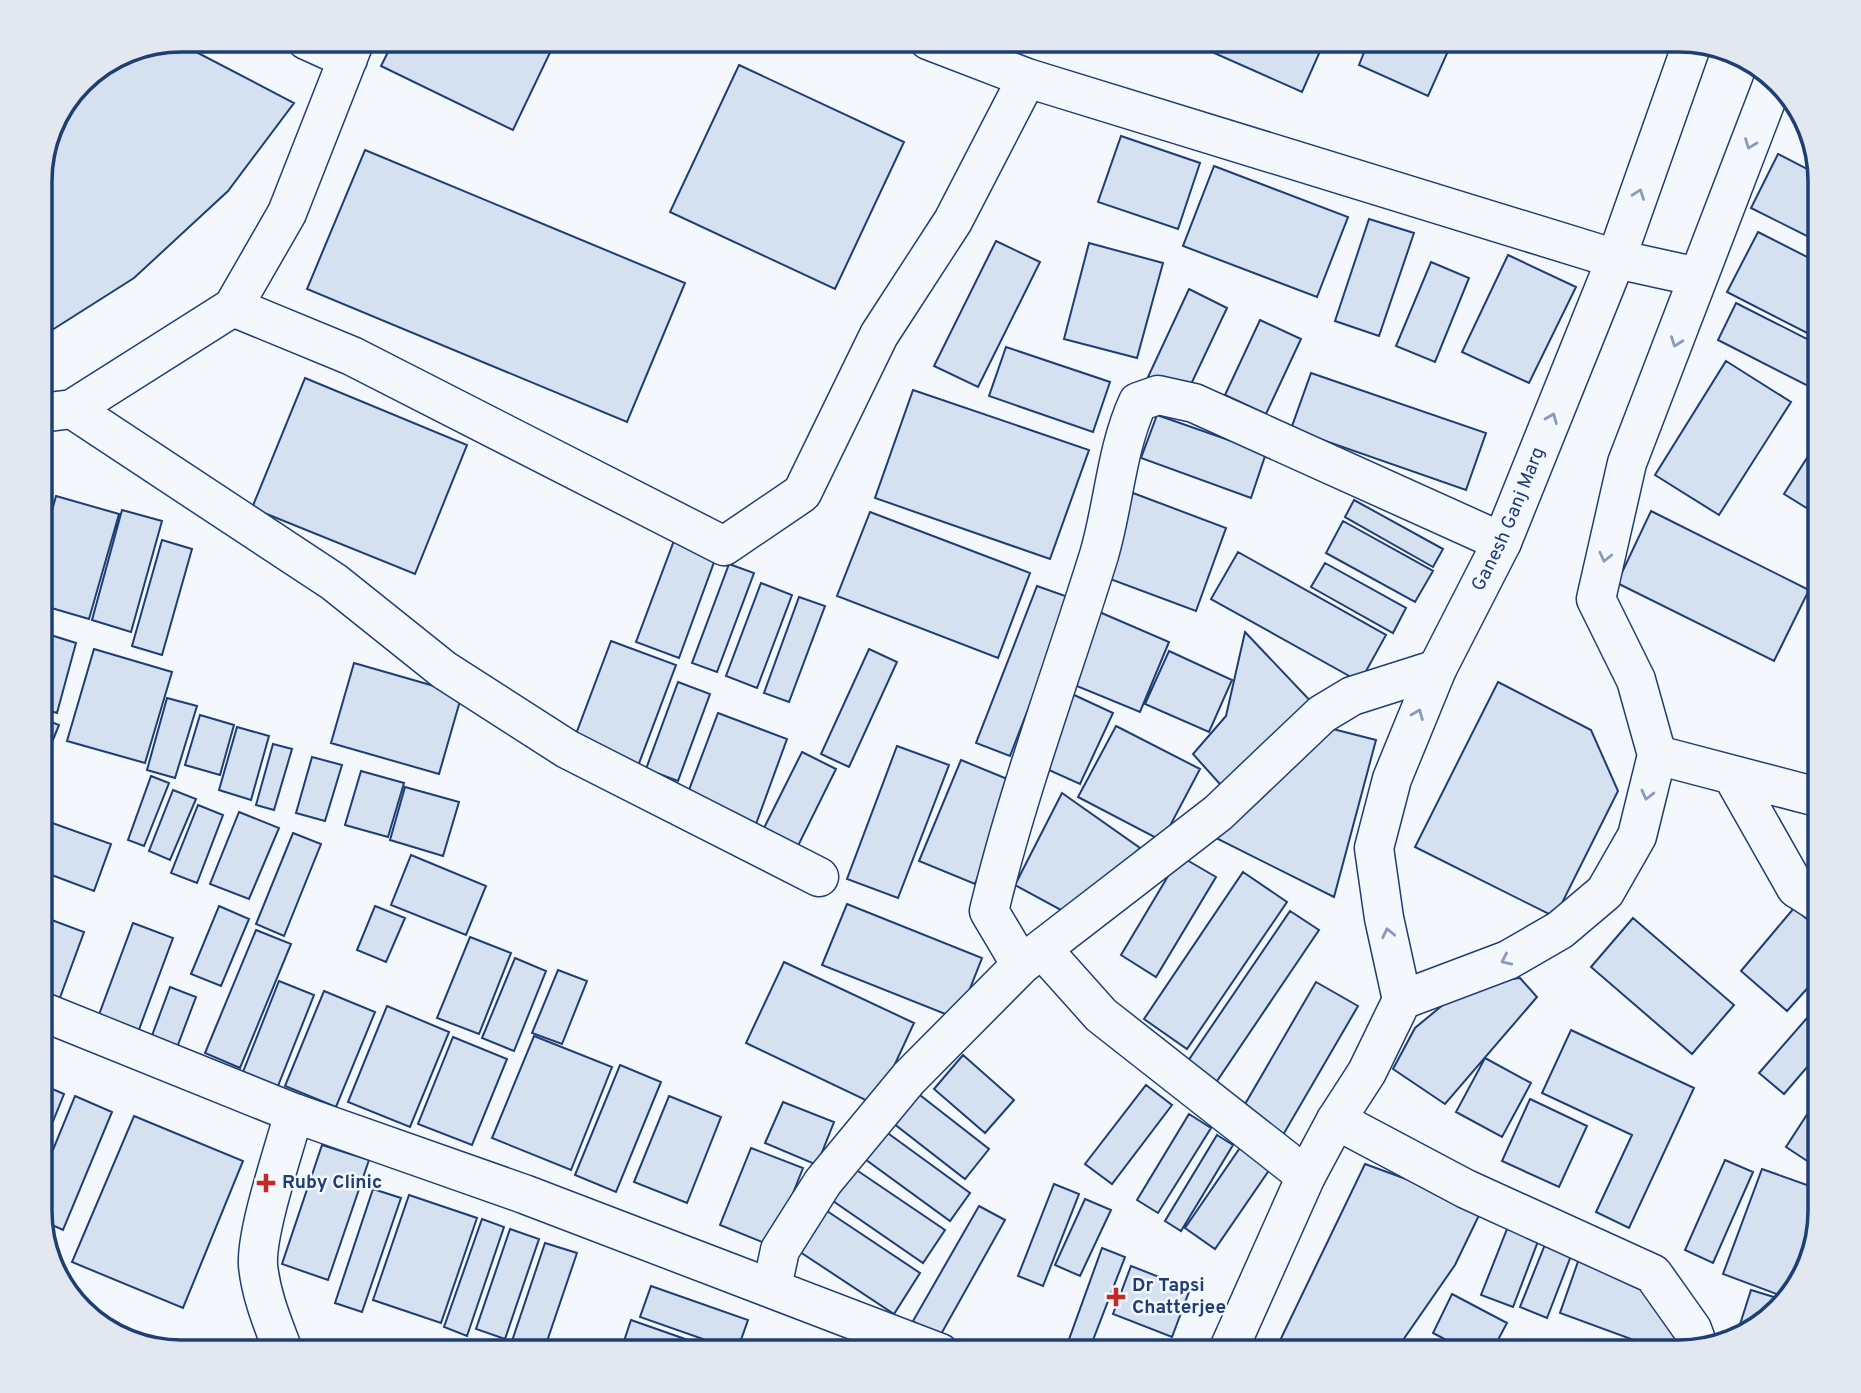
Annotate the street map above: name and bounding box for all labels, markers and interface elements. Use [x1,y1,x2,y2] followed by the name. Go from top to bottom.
[1744,137,1758,149] one-way arrow
[1631,189,1645,201] one-way arrow
[1670,335,1684,347] one-way arrow
[1544,413,1558,425] one-way arrow
[1467,444,1551,596] street label: Ganesh Ganj Marg
[1599,551,1614,563] one-way arrow
[1410,709,1424,721] one-way arrow
[1641,789,1655,801] one-way arrow
[1382,927,1396,939] one-way arrow
[1501,952,1513,966] one-way arrow
[282,1171,382,1195] place label: Ruby Clinic
[256,1173,276,1193] marker: Ruby Clinic
[1132,1274,1226,1320] place label: Dr Tapsi Chatterjee
[1106,1287,1126,1307] marker: Dr Tapsi Chatterjee

